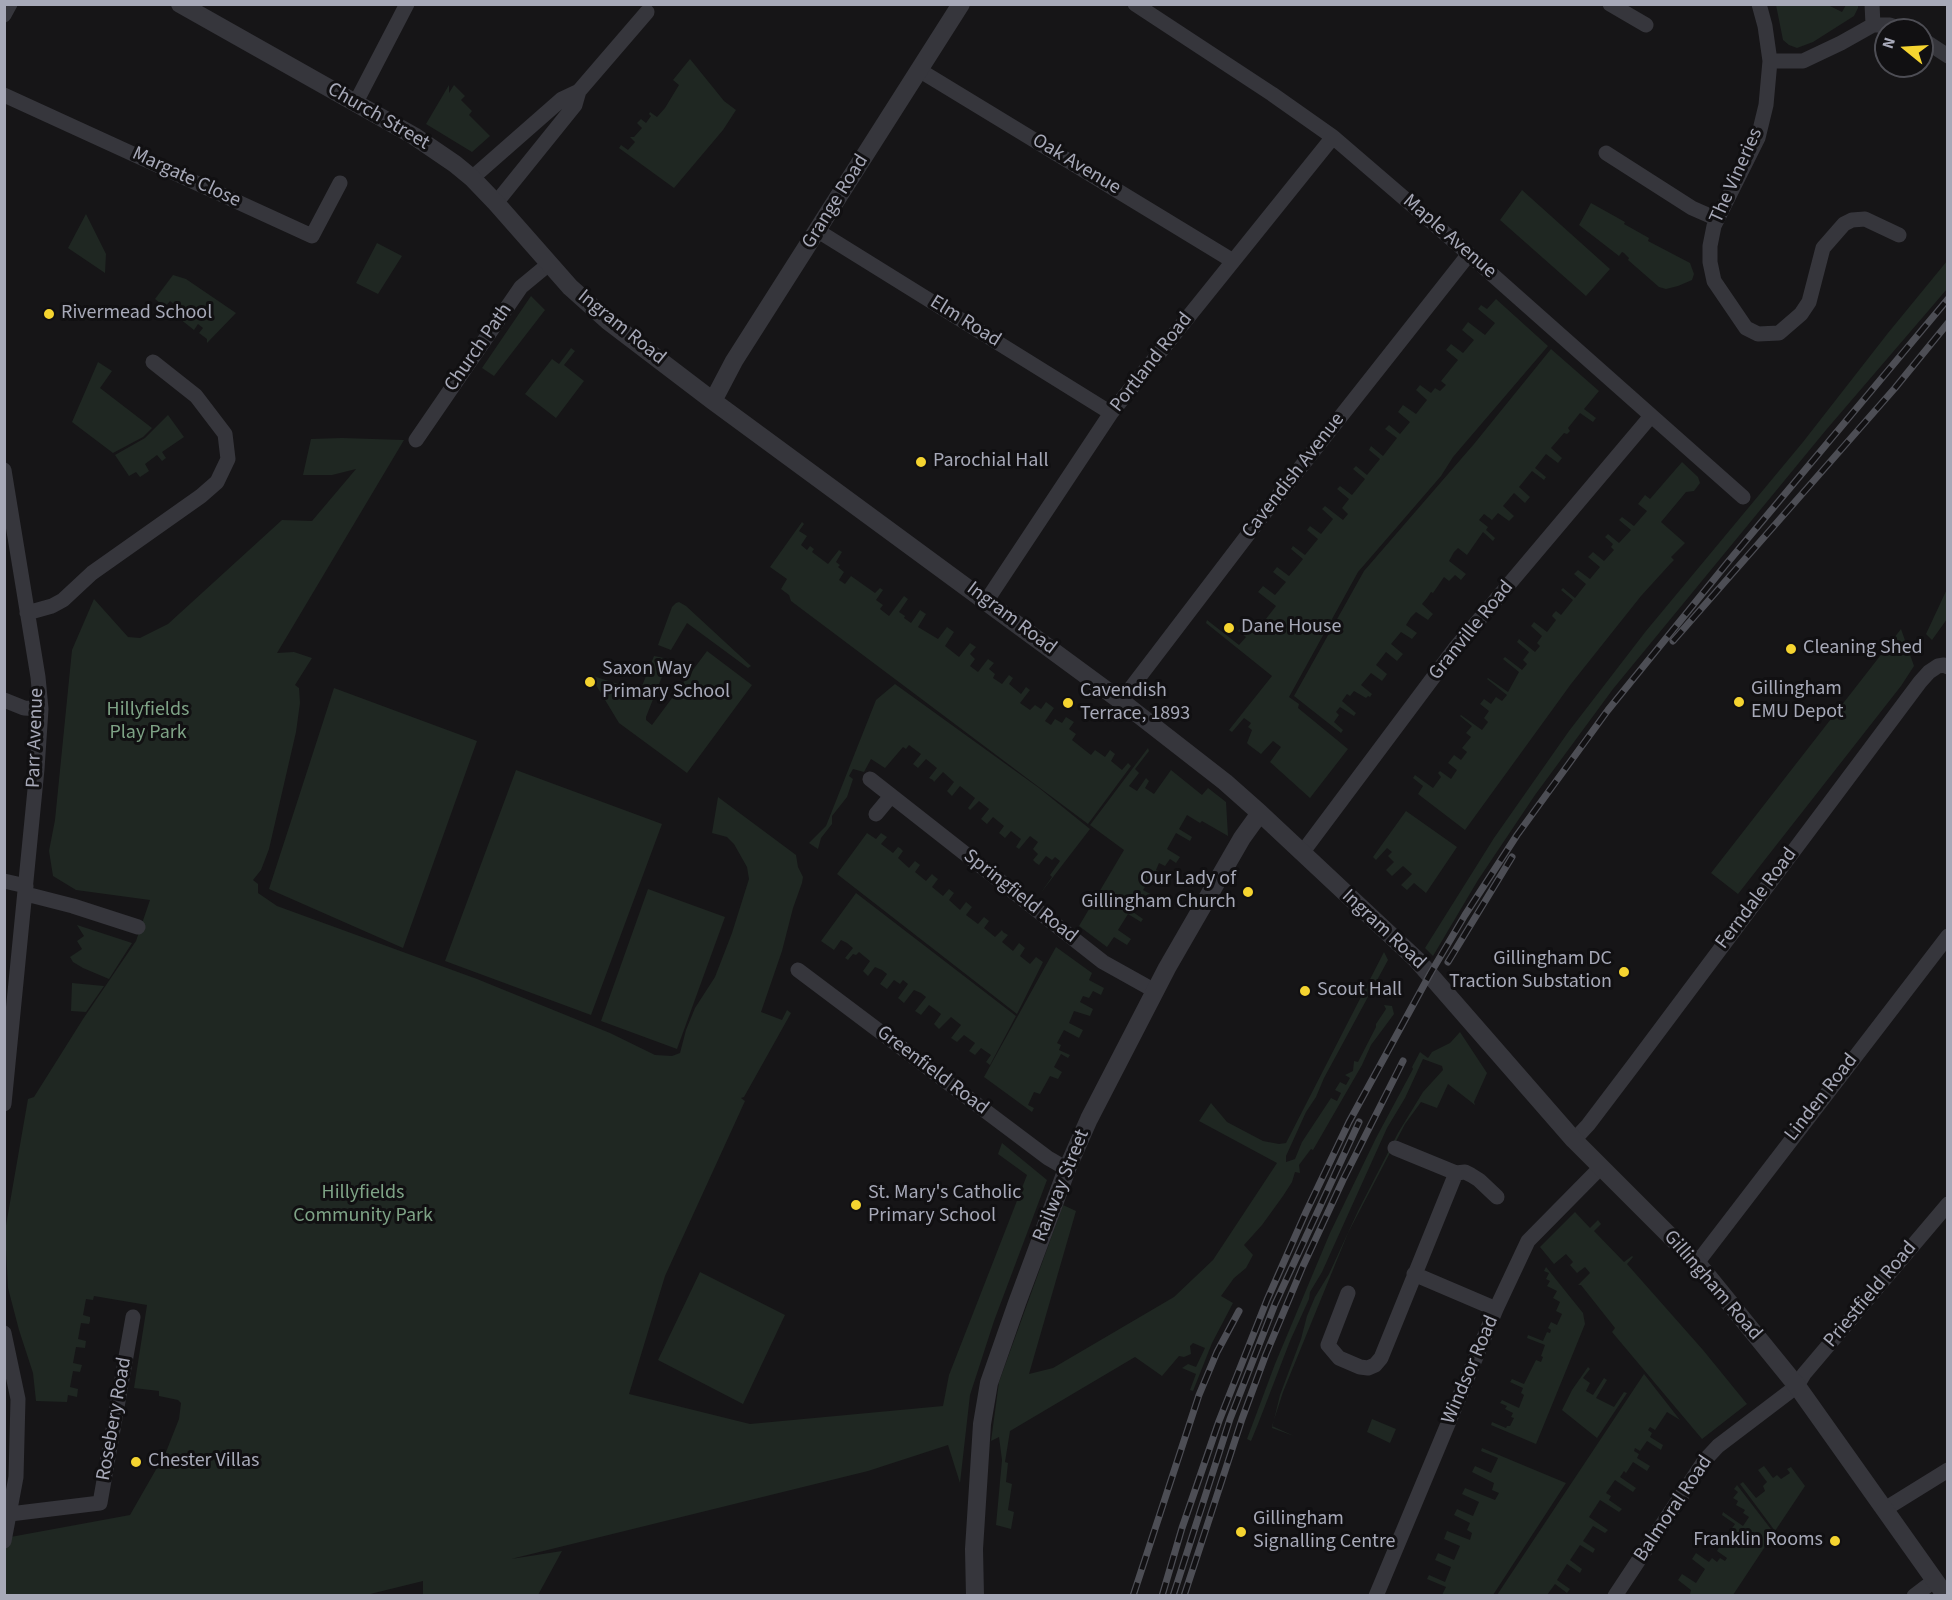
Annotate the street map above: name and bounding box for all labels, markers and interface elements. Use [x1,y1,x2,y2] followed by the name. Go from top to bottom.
[1874,18,1934,78] north arrow
[1877,35,1901,52] text: N
[323,78,433,156] street label: Church Street
[1705,125,1769,227] street label: The Vineries
[1027,129,1125,201] street label: Oak Avenue
[128,142,244,214] street label: Margate Close
[798,150,874,254] street label: Grange Road
[1397,190,1501,284] street label: Maple Avenue
[572,285,670,371] street label: Ingram Road
[925,291,1005,353] street label: Elm Road
[440,299,518,397] street label: Church Path
[61,302,212,326] place label: Rivermead School
[42,307,56,321] marker: Rivermead School
[1106,309,1198,417] street label: Portland Road
[1238,409,1350,543] street label: Cavendish Avenue
[933,450,1049,474] place label: Parochial Hall
[914,455,928,469] marker: Parochial Hall
[1425,576,1519,686] street label: Granville Road
[961,577,1061,661] street label: Ingram Road
[1241,616,1341,640] place label: Dane House
[1222,621,1236,635] marker: Dane House
[1803,637,1923,661] place label: Cleaning Shed
[1784,642,1798,656] marker: Cleaning Shed
[602,658,730,705] place label: Saxon Way Primary School
[583,675,597,689] marker: Saxon Way Primary School
[1751,678,1844,725] place label: Gillingham EMU Depot
[1080,680,1190,727] place label: Cavendish Terrace, 1893
[22,688,50,788] street label: Parr Avenue
[1732,695,1746,709] marker: Gillingham EMU Depot
[1061,696,1075,710] marker: Cavendish Terrace, 1893
[107,699,189,746] park label: Hillyfields Play Park
[1711,844,1803,954] street label: Ferndale Road
[958,845,1082,949] street label: Springfield Road
[1081,868,1236,915] place label: Our Lady of Gillingham Church
[1241,885,1255,899] marker: Our Lady of Gillingham Church
[1336,885,1430,975] street label: Ingram Road
[1449,948,1612,995] place label: Gillingham DC Traction Substation
[1617,965,1631,979] marker: Gillingham DC Traction Substation
[1317,979,1402,1003] place label: Scout Hall
[1298,984,1312,998] marker: Scout Hall
[871,1021,993,1121] street label: Greenfield Road
[1780,1049,1864,1147] street label: Linden Road
[1029,1126,1095,1246] street label: Railway Street
[293,1182,433,1229] park label: Hillyfields Community Park
[868,1182,1021,1229] place label: St. Mary's Catholic Primary School
[849,1198,863,1212] marker: St. Mary's Catholic Primary School
[1658,1226,1766,1346] street label: Gillingham Road
[1820,1237,1922,1353] street label: Priestfield Road
[1437,1312,1505,1428] street label: Windsor Road
[92,1355,138,1483] street label: Rosebery Road
[148,1450,259,1474] place label: Chester Villas
[1630,1451,1718,1567] street label: Balmoral Road
[129,1455,143,1469] marker: Chester Villas
[1253,1508,1396,1555] place label: Gillingham Signalling Centre
[1234,1525,1248,1539] marker: Gillingham Signalling Centre
[1693,1529,1823,1553] place label: Franklin Rooms
[1828,1534,1842,1548] marker: Franklin Rooms

